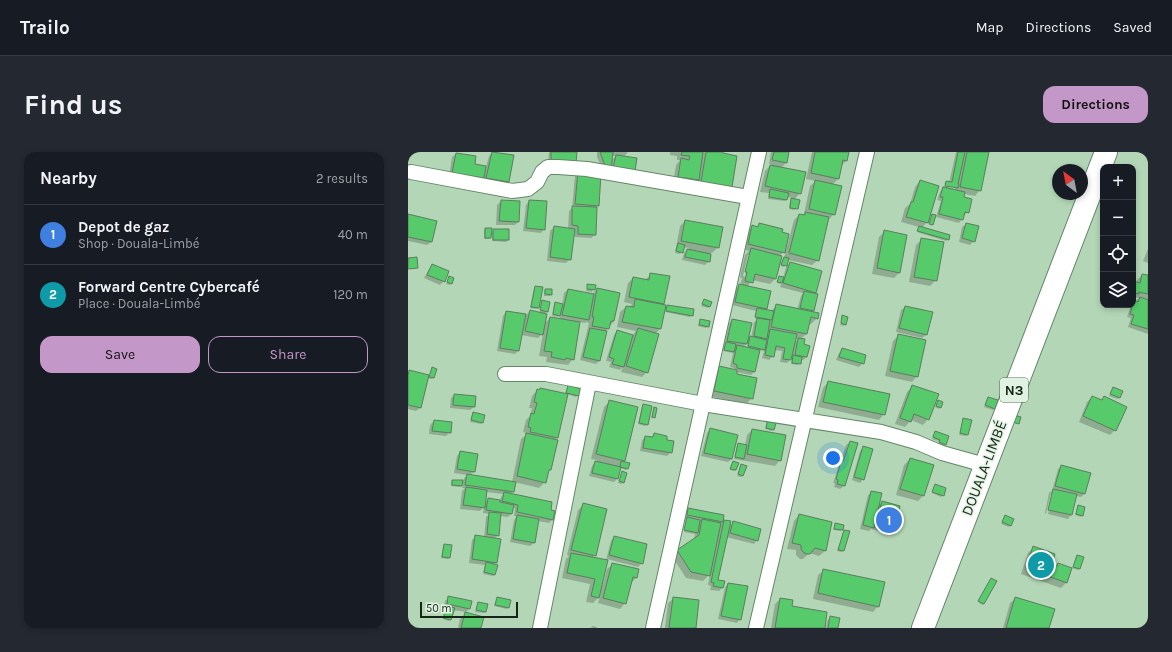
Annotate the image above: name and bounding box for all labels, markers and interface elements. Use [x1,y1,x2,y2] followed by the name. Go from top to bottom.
[20,17,70,39] text: Trailo
[976,19,1004,36] text: Map
[1026,19,1091,36] text: Directions
[1113,19,1152,36] text: Saved
[1043,86,1148,123] button: Directions
[24,88,123,121] text: Find us
[1052,164,1088,200] north arrow
[1100,164,1136,308] map controls
[1100,164,1136,200] button: +
[40,168,97,188] text: Nearby
[316,171,368,186] text: 2 results
[1100,200,1136,236] button: −
[78,218,169,236] text: Depot de gaz
[51,227,55,242] text: 1
[338,227,368,242] text: 40 m
[78,236,199,251] text: Shop · Douala-Limbé
[1100,236,1136,272] button: locate
[1100,272,1136,308] button: layers
[78,278,260,296] text: Forward Centre Cybercafé
[49,287,57,302] text: 2
[333,287,368,302] text: 120 m
[78,296,200,311] text: Place · Douala-Limbé
[40,336,200,373] button: Save
[208,336,368,373] button: Share
[1000,378,1028,402] road number: N3
[958,418,1010,518] street label: DOUALA-LIMBÉ
[823,448,843,468] your location
[876,505,902,535] pin: 1
[1028,550,1054,580] pin: 2
[420,600,518,619] scale bar
[426,602,452,615] text: 50 m

